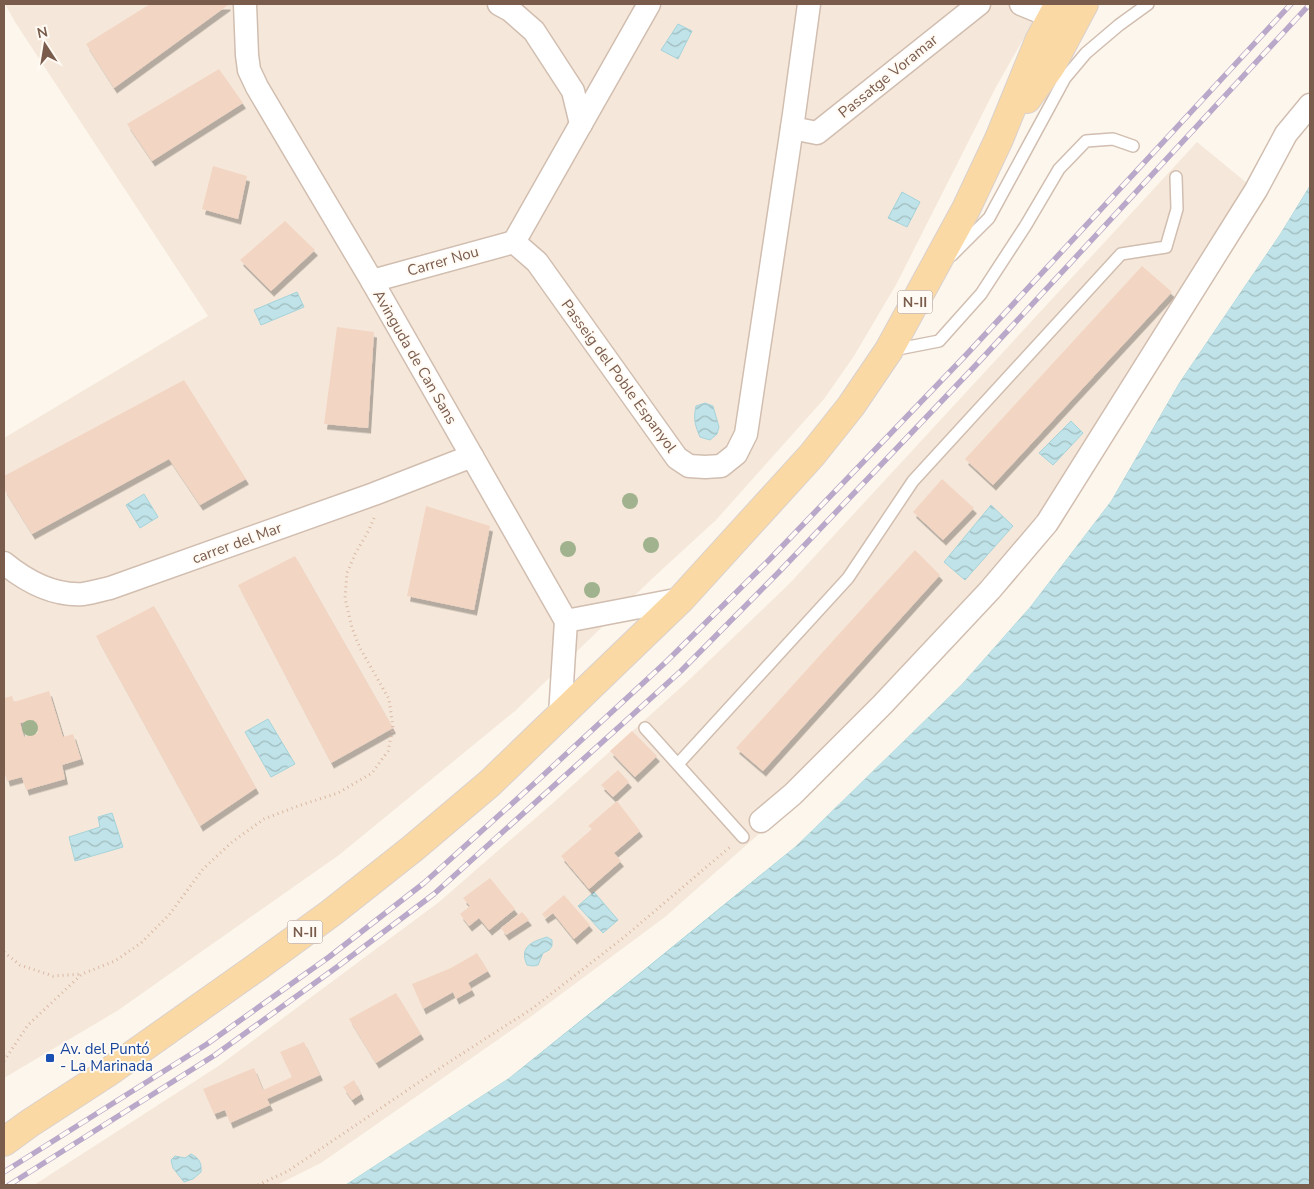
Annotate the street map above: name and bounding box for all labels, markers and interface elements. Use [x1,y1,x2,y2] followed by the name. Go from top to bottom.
[20,20,70,70] north arrow
[35,22,50,43] text: N
[834,29,942,122] street label: Passatge Voramar
[405,241,481,281] street label: Carrer Nou
[368,286,462,428] street label: Avinguda de Can Sans
[898,290,932,314] road number: N-II
[557,296,682,457] street label: Passeig del Poble Espanyol
[189,517,285,568] street label: carrer del Mar
[288,920,322,944] road number: N-II
[60,1039,153,1076] place label: Av. del Puntó - La Marinada
[44,1052,56,1064] marker: Av. del Puntó - La Marinada

